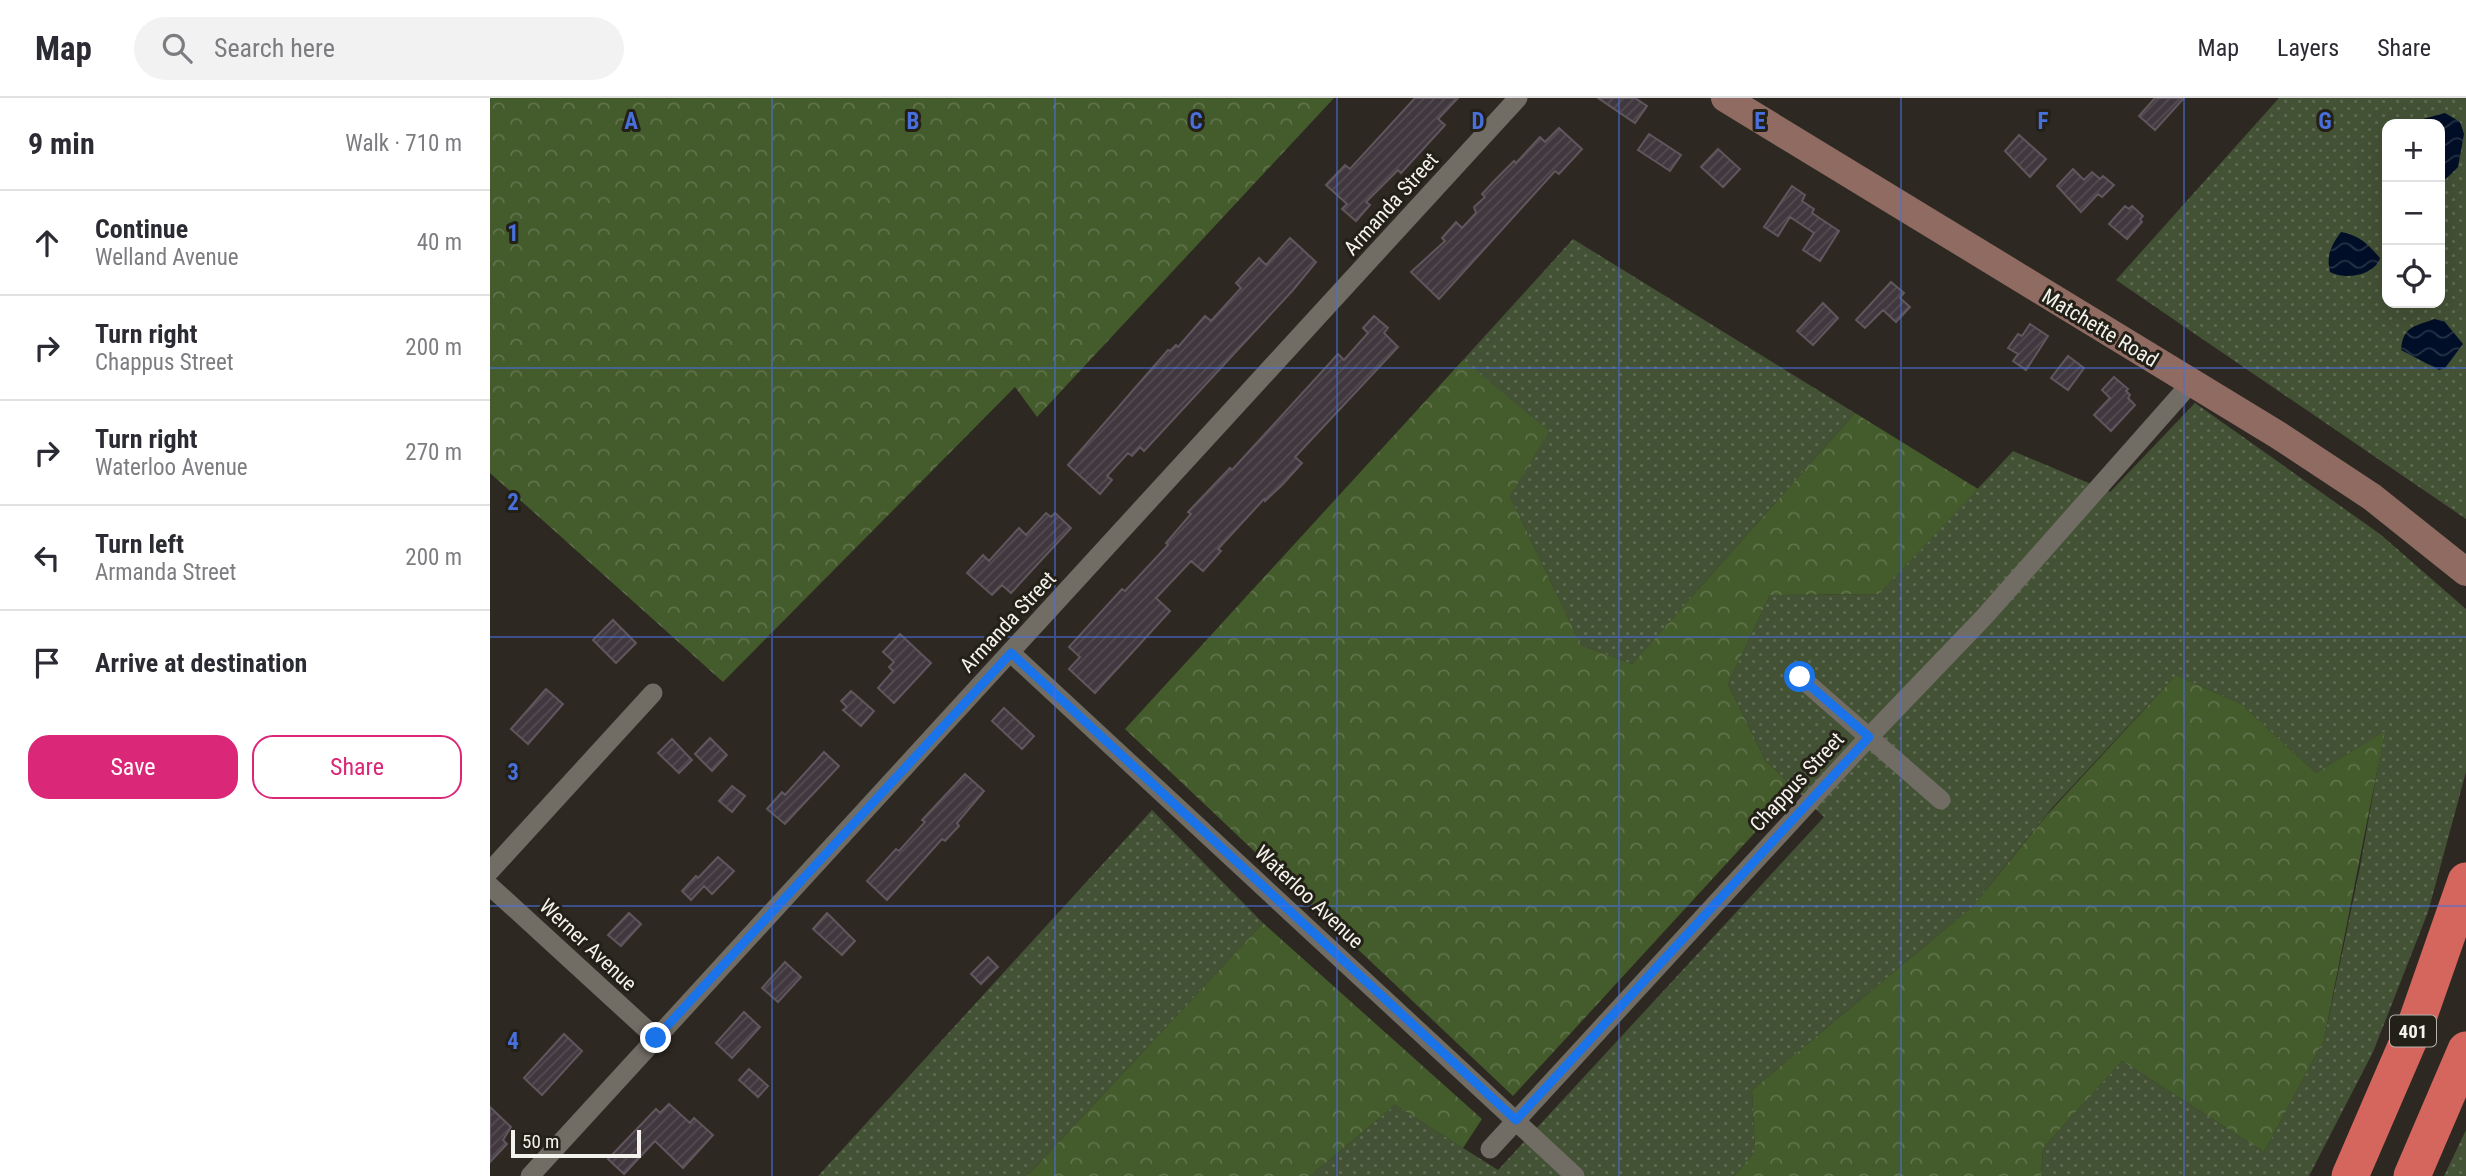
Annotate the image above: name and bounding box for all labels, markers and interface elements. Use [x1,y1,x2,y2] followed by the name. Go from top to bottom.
[134,17,624,80] search box
[35,29,92,68] text: Map
[158,29,196,67] icon: search
[214,33,335,63] text: Search here
[2198,34,2239,62] text: Map
[2277,34,2339,62] text: Layers
[2377,34,2431,62] text: Share
[624,108,638,135] text: A
[907,108,919,135] text: B
[1189,108,1203,135] text: C
[1472,108,1485,135] text: D
[1754,108,1766,135] text: E
[2038,108,2049,135] text: F
[2318,108,2332,135] text: G
[2382,119,2445,308] map controls
[2382,119,2445,182] button: +
[28,126,95,161] text: 9 min
[345,130,462,157] text: Walk · 710 m
[1339,148,1443,260] street label: Armanda Street
[2382,182,2445,245] button: −
[95,214,188,244] text: Continue
[507,220,519,247] text: 1
[28,224,66,262] icon: ahead
[417,229,462,256] text: 40 m
[95,244,239,271] text: Welland Avenue
[2382,245,2445,308] button: locate
[2038,284,2162,372] street label: Matchette Road
[95,319,197,349] text: Turn right
[28,329,66,367] icon: right
[405,334,462,361] text: 200 m
[95,349,234,376] text: Chappus Street
[95,424,197,454] text: Turn right
[28,434,66,472] icon: right
[405,439,462,466] text: 270 m
[95,454,248,481] text: Waterloo Avenue
[507,489,519,516] text: 2
[95,529,184,559] text: Turn left
[28,539,66,577] icon: left
[405,544,462,571] text: 200 m
[95,559,236,586] text: Armanda Street
[955,567,1061,677] street label: Armanda Street
[28,644,66,682] icon: arrive
[95,648,307,678] text: Arrive at destination
[1784,661,1815,692] route start
[1745,728,1849,836] street label: Chappus Street
[28,735,238,799] button: Save
[252,735,462,799] button: Share
[507,759,519,786] text: 3
[1250,841,1368,953] street label: Waterloo Avenue
[535,894,641,996] street label: Werner Avenue
[2390,1015,2436,1046] road number: 401
[640,1022,671,1053] route end
[507,1028,519,1055] text: 4
[511,1127,640,1159] scale bar
[522,1130,559,1153] text: 50 m

